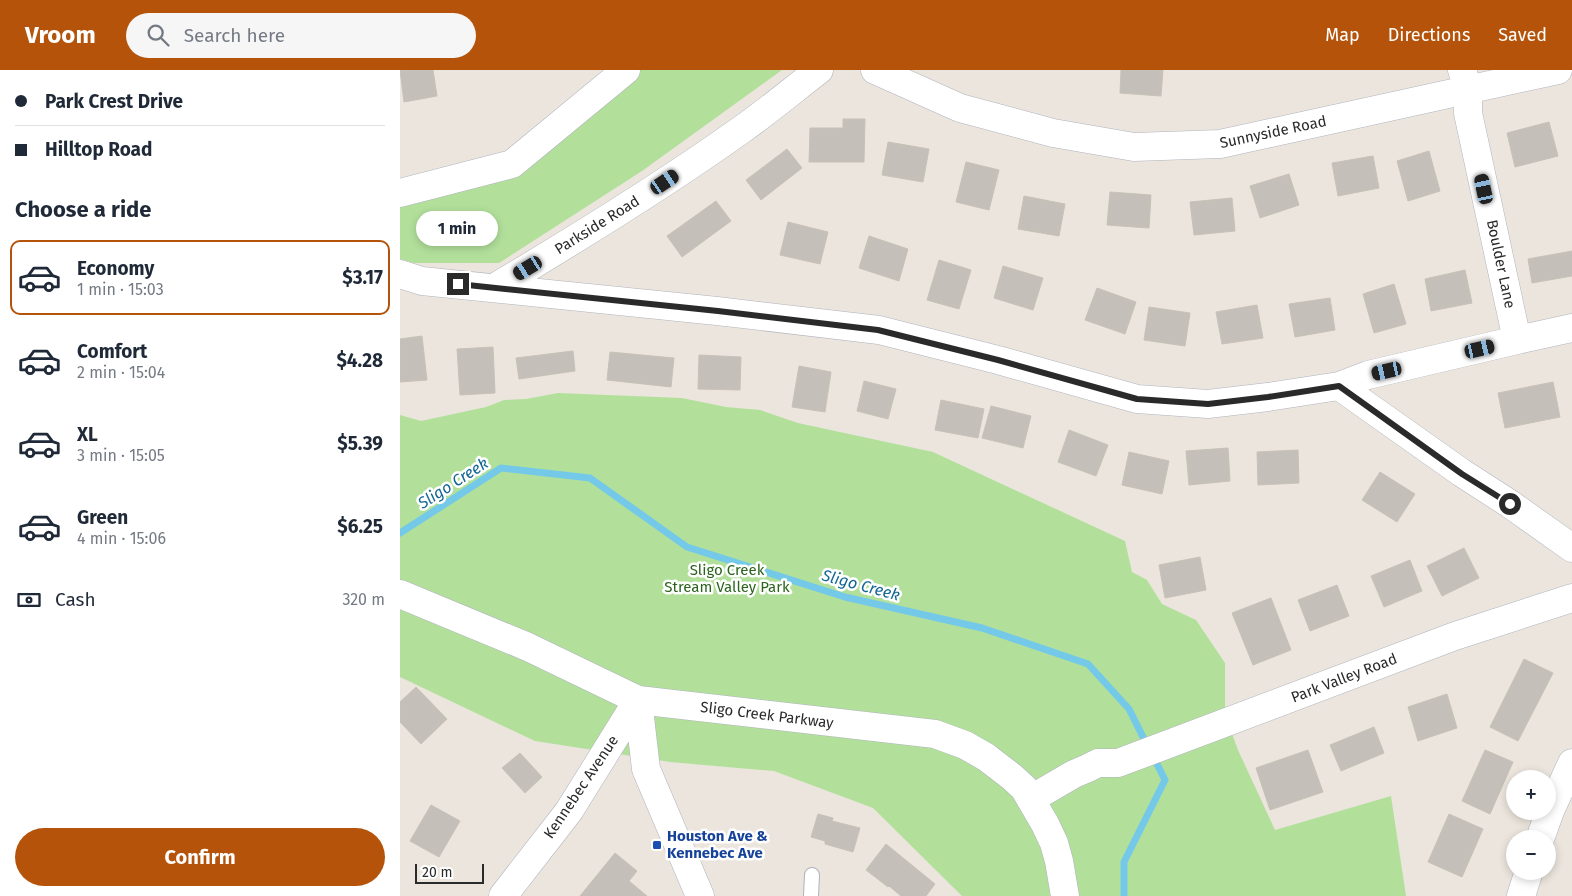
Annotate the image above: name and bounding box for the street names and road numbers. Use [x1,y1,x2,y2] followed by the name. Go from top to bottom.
[1218,112,1328,152] street label: Sunnyside Road
[551,192,643,258] street label: Parkside Road
[1483,218,1519,310] street label: Boulder Lane
[1288,650,1400,706] street label: Park Valley Road
[699,698,835,732] street label: Sligo Creek Parkway
[540,732,622,842] street label: Kennebec Avenue

